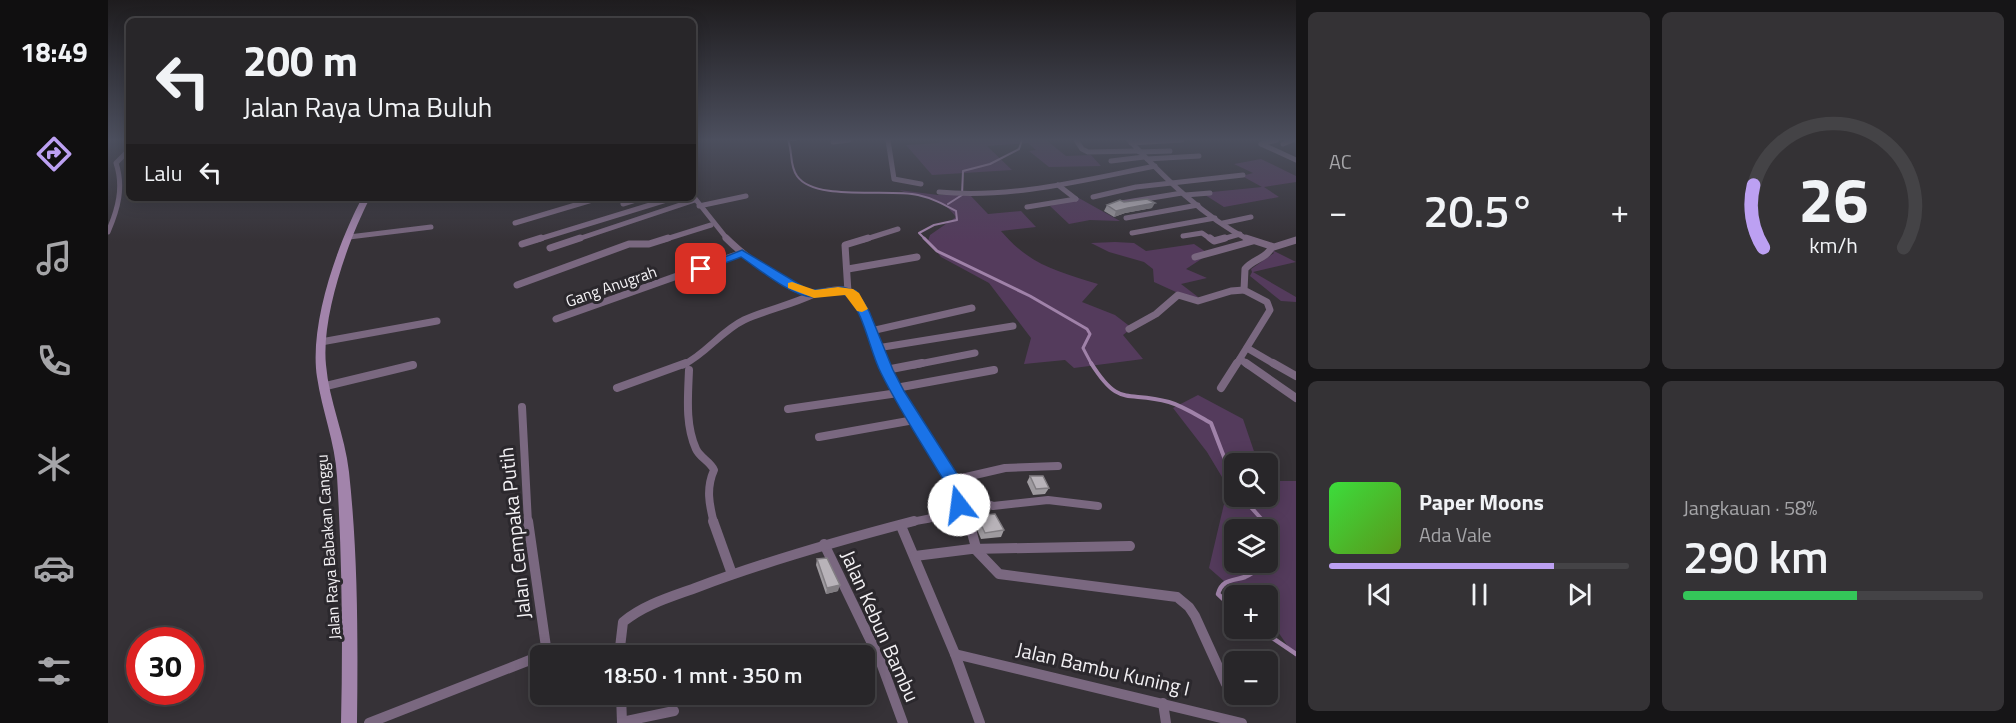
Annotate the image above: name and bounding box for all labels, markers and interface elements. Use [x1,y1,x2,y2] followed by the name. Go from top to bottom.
[243,28,358,92] text: 200 m
[20,31,88,72] text: 18:49
[144,42,222,120] icon: left
[243,86,492,127] text: Jalan Raya Uma Buluh
[33,133,75,175] icon: directions
[1329,146,1352,177] text: AC
[1798,151,1868,246] text: 26
[144,156,182,190] text: Lalu
[194,156,227,189] icon: left
[1423,176,1535,244] text: 20.5°
[1329,186,1347,236] text: −
[1611,186,1629,236] text: +
[1809,229,1857,261] text: km/h
[33,237,75,279] icon: music
[675,243,726,294] pin
[684,252,717,285] icon: arrive
[562,259,660,313] street label: Gang Anugrah
[33,340,75,382] icon: phone
[33,443,75,485] icon: climate
[490,446,539,620] street label: Jalan Cempaka Putih
[1224,453,1278,705] map controls
[1224,453,1278,507] button: search
[310,454,346,640] street label: Jalan Raya Babakan Canggu
[927,473,991,537] position arrow
[1419,485,1544,519] text: Paper Moons
[1683,492,1817,523] text: Jangkauan · 58%
[1224,519,1278,573] button: layers
[1419,519,1492,550] text: Ada Vale
[1683,522,1829,590] text: 290 km
[833,545,928,707] street label: Jalan Kebun Bambu
[33,547,75,589] icon: car
[1363,578,1396,611] icon: previous
[1463,578,1496,611] icon: pause
[1563,578,1596,611] icon: next
[1224,585,1278,639] button: +
[126,627,204,705] speed limit sign: 30
[1013,633,1193,704] street label: Jalan Bambu Kuning I
[33,650,75,692] icon: filters
[1224,651,1278,705] button: −
[602,658,803,692] text: 18:50 · 1 mnt · 350 m

